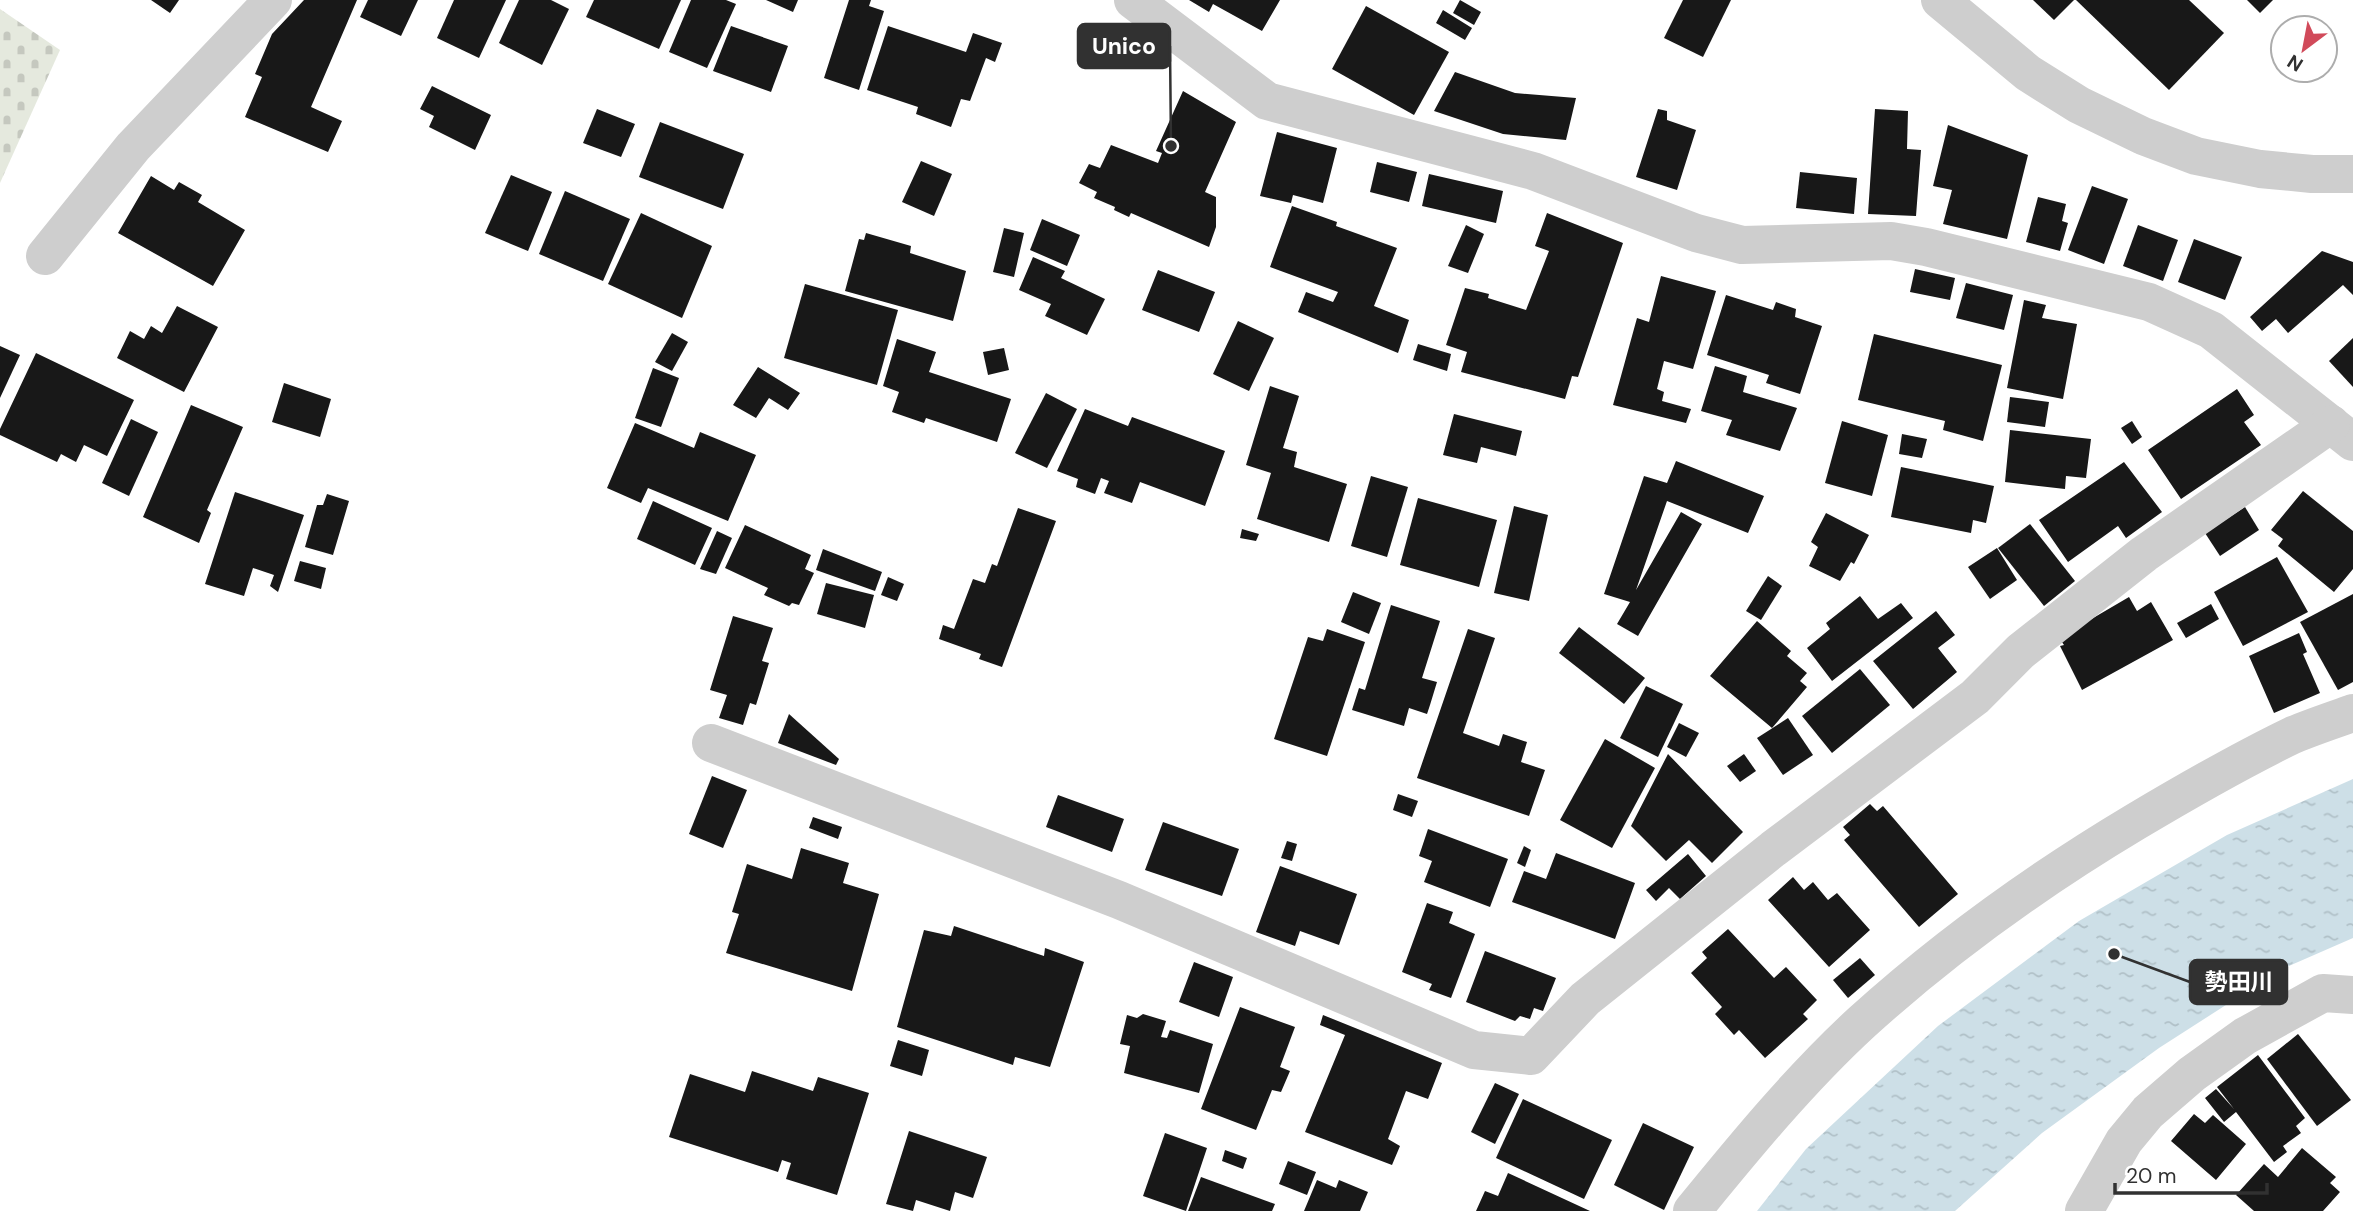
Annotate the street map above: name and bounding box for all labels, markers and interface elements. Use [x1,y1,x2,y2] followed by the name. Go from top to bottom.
[2269,14,2339,84] north arrow
[1078,24,1170,68] callout: Unico
[1092,31,1156,61] text: Unico
[2283,49,2308,77] text: N
[2190,960,2287,1004] callout: 勢田川
[2205,967,2274,997] text: 勢田川
[2115,1152,2267,1196] scale bar
[2126,1162,2177,1190] text: 20 m

